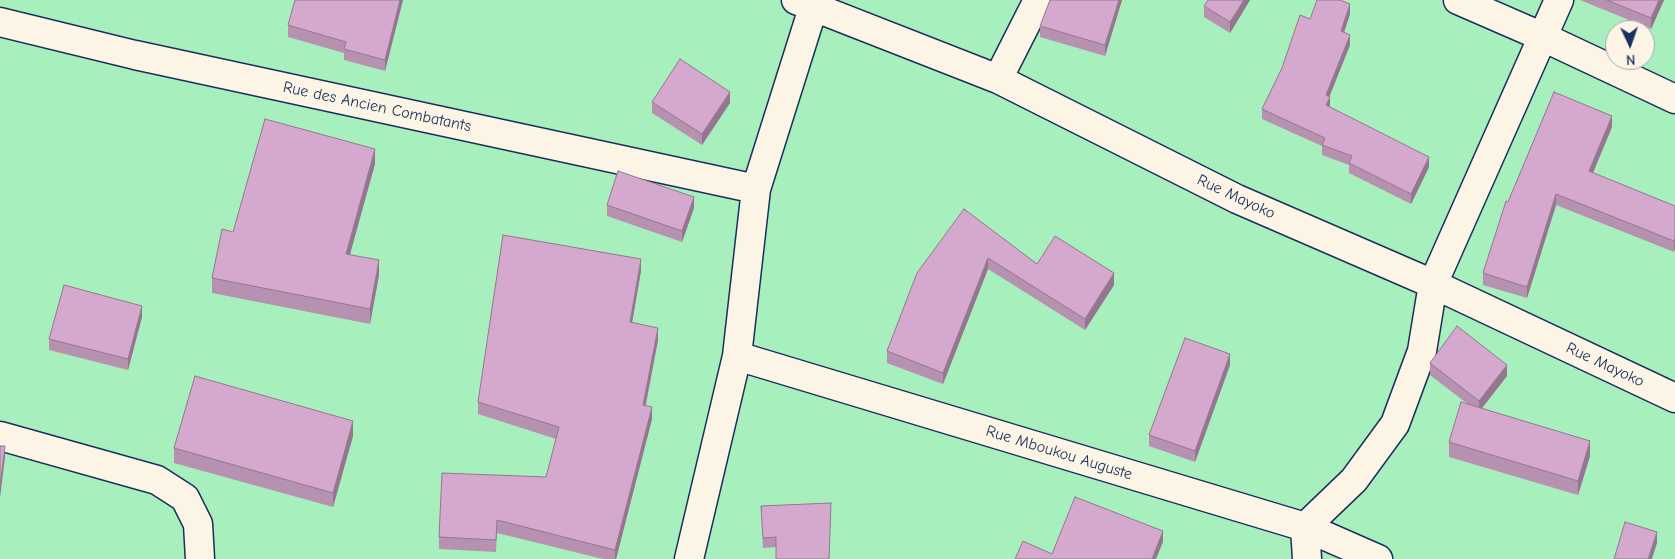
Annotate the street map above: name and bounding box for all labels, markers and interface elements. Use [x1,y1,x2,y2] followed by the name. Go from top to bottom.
[1605,20,1655,70] north arrow
[1626,51,1636,68] text: N
[281,78,473,136] street label: Rue des Ancien Combatants
[1194,171,1278,223] street label: Rue Mayoko
[1563,339,1647,391] street label: Rue Mayoko
[984,422,1134,484] street label: Rue Mboukou Auguste

